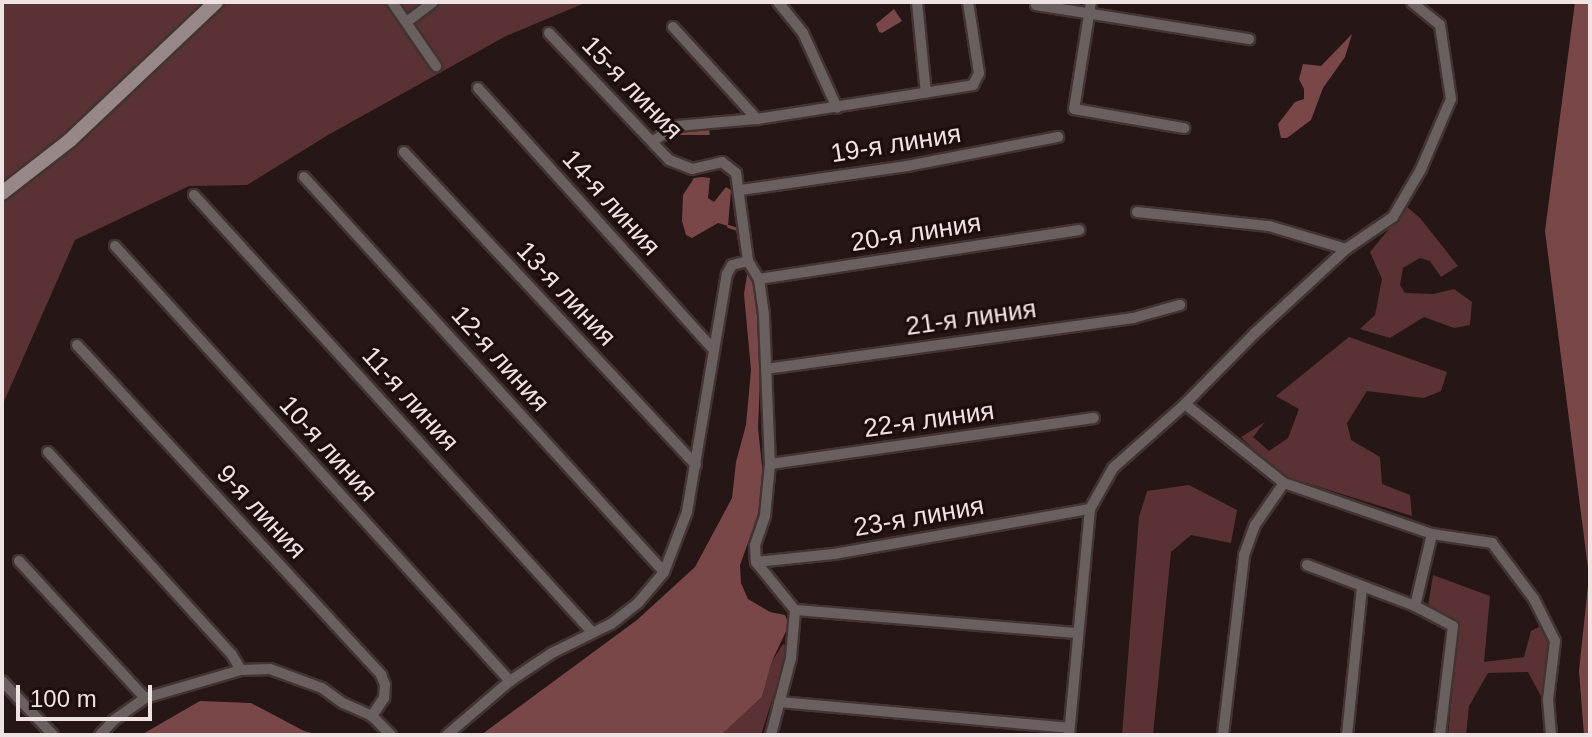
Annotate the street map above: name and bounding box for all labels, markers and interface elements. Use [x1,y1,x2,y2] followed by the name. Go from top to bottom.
[575,30,689,146] street label: 15-я линия
[829,118,963,170] street label: 19-я линия
[555,144,667,262] street label: 14-я линия
[849,207,983,259] street label: 20-я линия
[510,235,622,353] street label: 13-я линия
[904,293,1038,343] street label: 21-я линия
[444,300,556,418] street label: 12-я линия
[355,340,465,458] street label: 11-я линия
[272,390,384,508] street label: 10-я линия
[862,395,996,445] street label: 22-я линия
[210,459,312,565] street label: 9-я линия
[852,490,986,544] street label: 23-я линия
[20,669,156,719] scale bar
[30,685,97,712] text: 100 m

